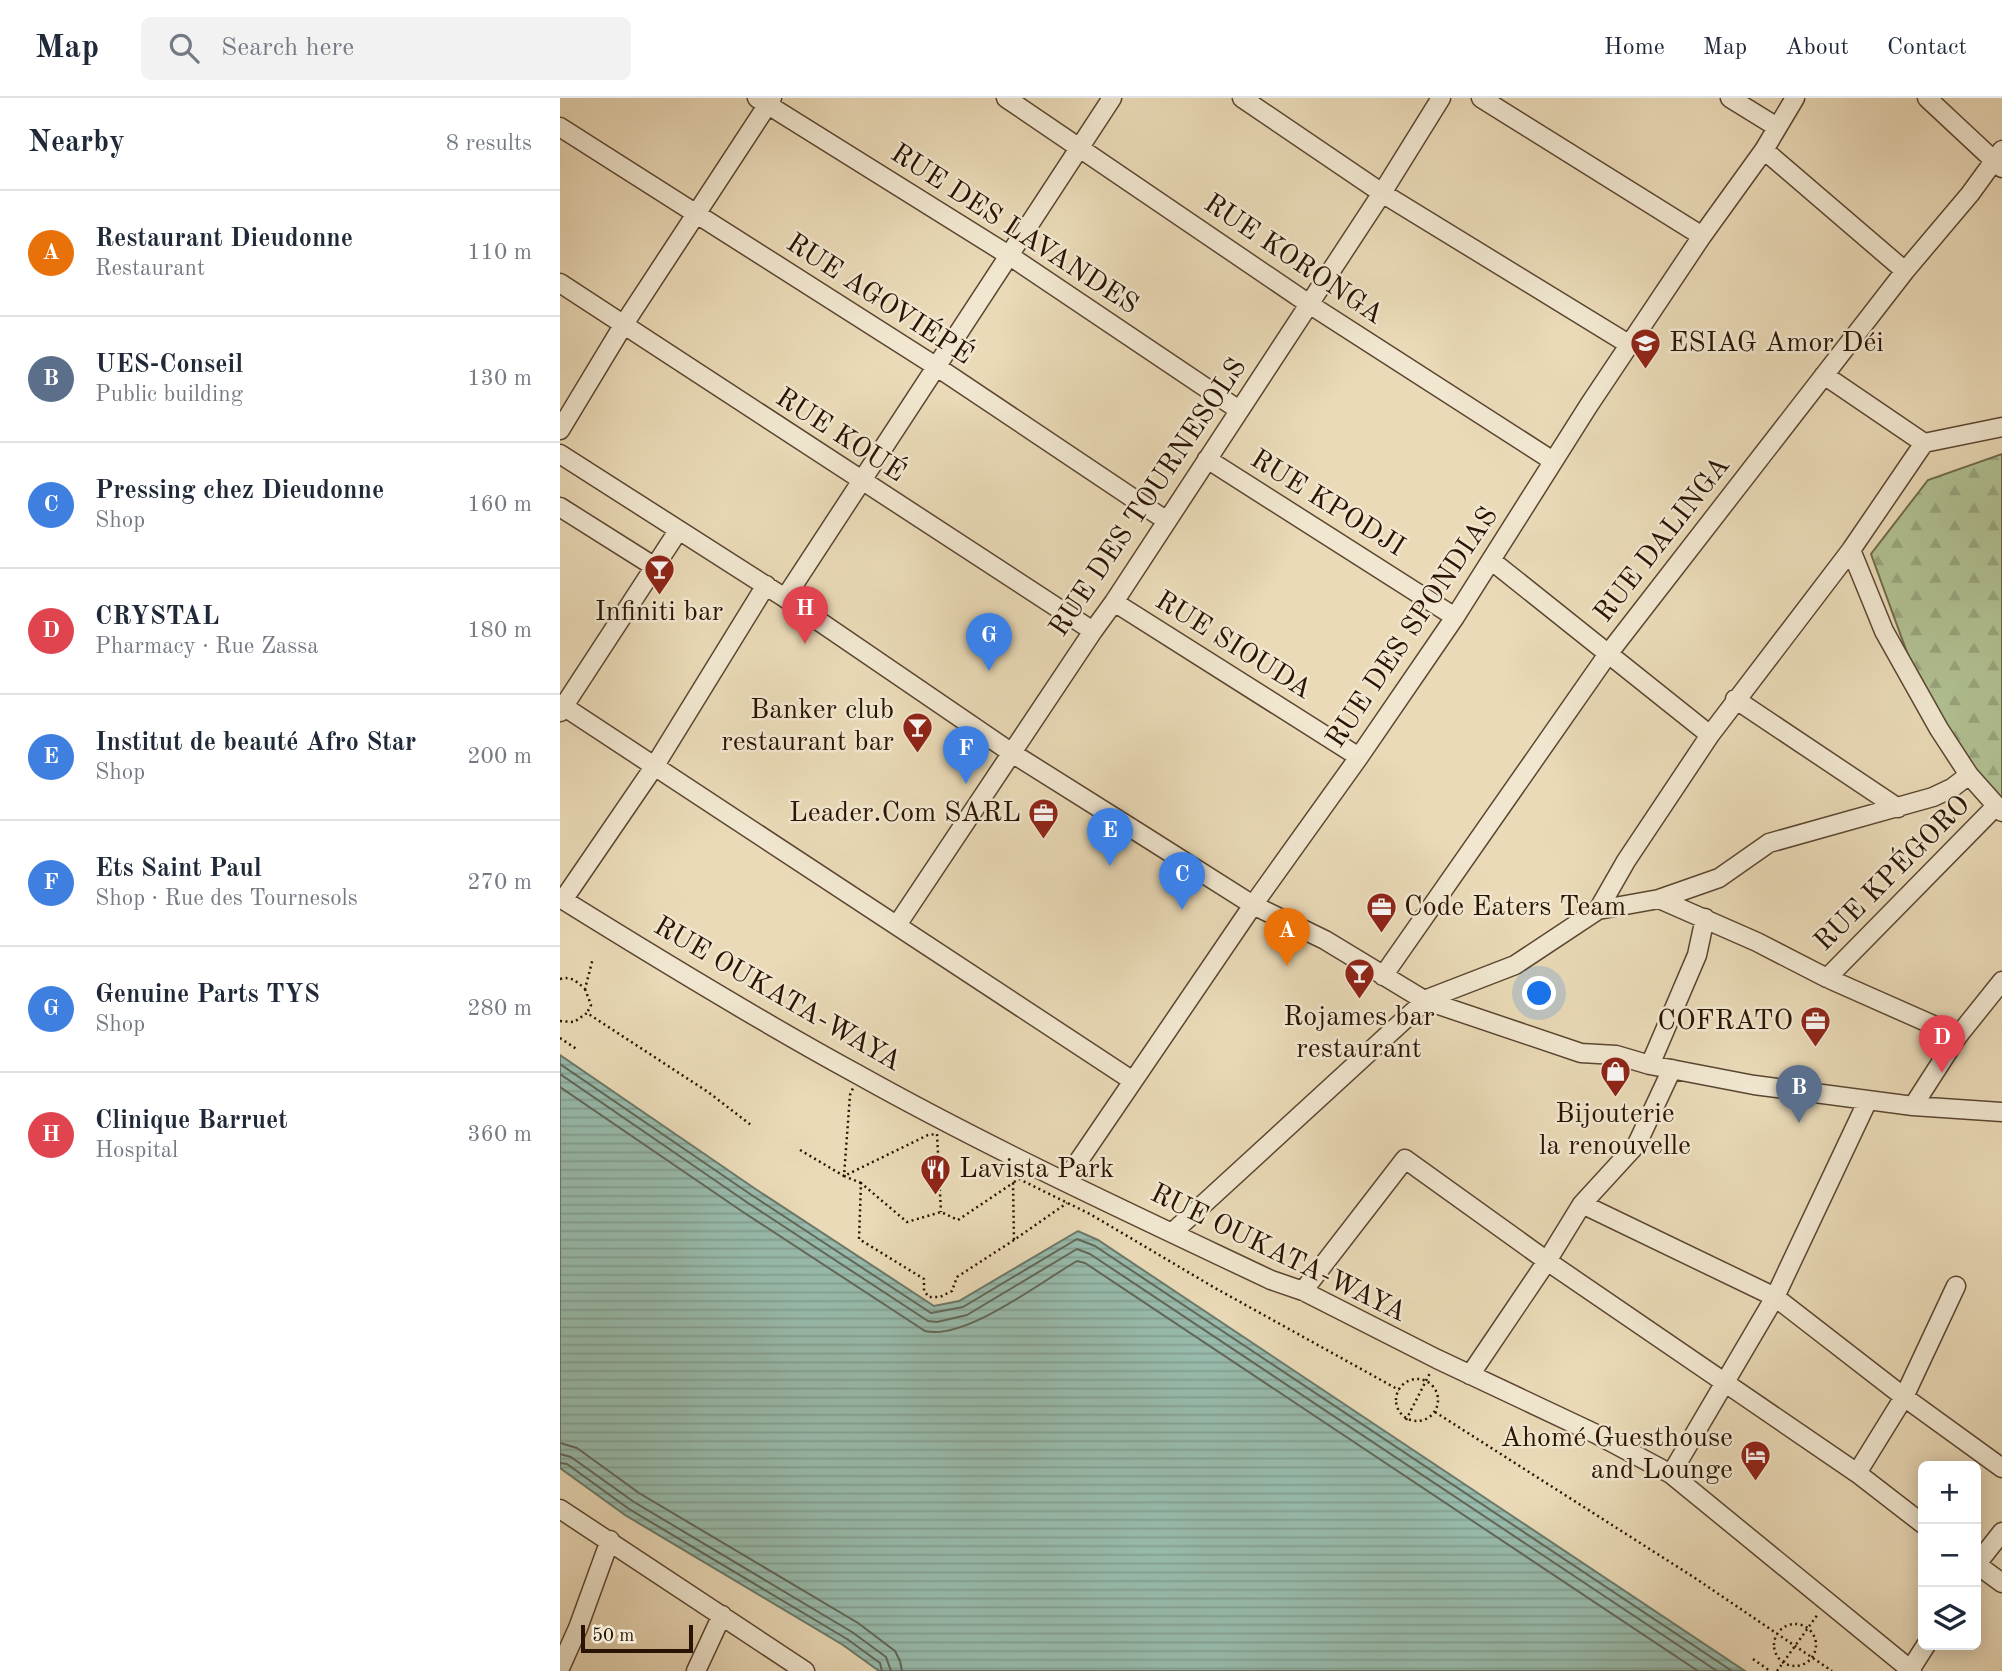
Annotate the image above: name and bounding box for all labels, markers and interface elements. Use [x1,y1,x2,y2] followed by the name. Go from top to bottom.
[141,17,631,80] search box
[165,29,203,67] icon: search
[35,32,99,65] text: Map
[221,35,354,61] text: Search here
[1604,36,1665,60] text: Home
[1703,36,1747,60] text: Map
[1785,36,1849,60] text: About
[1887,36,1967,60] text: Contact
[28,128,125,158] text: Nearby
[446,132,532,155] text: 8 results
[885,140,1143,320] street label: RUE DES LAVANDES
[1198,190,1388,330] street label: RUE KORONGA
[781,225,980,371] street label: RUE AGOVIÉPÉ
[95,226,353,252] text: Restaurant Dieudonne
[42,241,60,264] text: A
[467,241,532,264] text: 110 m
[95,257,205,280] text: Restaurant
[1629,327,1663,371] school or university icon: ESIAG Amor Déi
[1669,330,1884,358] place label: ESIAG Amor Déi
[95,352,243,378] text: UES-Conseil
[1045,354,1253,642] street label: RUE DES TOURNESOLS
[43,367,59,390] text: B
[467,367,532,390] text: 130 m
[770,380,912,488] street label: RUE KOUÉ
[95,383,243,406] text: Public building
[1245,446,1409,562] street label: RUE KPODJI
[1590,452,1736,628] street label: RUE DALINGA
[95,478,384,504] text: Pressing chez Dieudonne
[43,493,59,516] text: C
[467,493,532,516] text: 160 m
[1322,503,1504,753] street label: RUE DES SPONDIAS
[95,509,145,532] text: Shop
[642,552,676,596] bar icon: Infiniti bar
[782,586,828,644] pin: H
[1150,587,1316,705] street label: RUE SIOUDA
[595,599,723,627] place label: Infiniti bar
[95,604,219,630] text: CRYSTAL
[966,613,1012,671] pin: G
[42,619,60,642] text: D
[467,619,532,642] text: 180 m
[95,635,319,658] text: Pharmacy · Rue Zassa
[721,697,894,757] place label: Banker club restaurant bar
[900,710,934,754] bar icon: Banker club restaurant bar
[943,726,989,784] pin: F
[95,730,416,756] text: Institut de beauté Afro Star
[43,745,59,768] text: E
[467,745,532,768] text: 200 m
[95,761,145,784] text: Shop
[1806,787,1976,957] street label: RUE KPÉGORO
[1027,797,1061,841] office icon: Leader.Com SARL
[789,800,1021,828] place label: Leader.Com SARL
[1087,808,1133,866] pin: E
[1159,852,1205,910] pin: C
[95,856,262,882] text: Ets Saint Paul
[43,871,59,894] text: F
[467,871,532,894] text: 270 m
[95,887,358,910] text: Shop · Rue des Tournesols
[1364,891,1398,935] office icon: Code Eaters Team
[1404,894,1626,922] place label: Code Eaters Team
[1264,908,1310,966] pin: A
[648,913,906,1077] street label: RUE OUKATA-WAYA
[1342,957,1376,1001] bar icon: Rojames bar restaurant
[1522,976,1556,1010] your location
[95,982,320,1008] text: Genuine Parts TYS
[43,997,59,1020] text: G
[467,997,532,1020] text: 280 m
[1283,1004,1435,1064] place label: Rojames bar restaurant
[1799,1005,1833,1049] office icon: COFRATO
[1657,1008,1793,1036] place label: COFRATO
[95,1013,145,1036] text: Shop
[1919,1015,1965,1073] pin: D
[1598,1054,1632,1098] shop icon: Bijouterie la renouvelle
[1776,1065,1822,1123] pin: B
[1539,1101,1691,1161] place label: Bijouterie la renouvelle
[95,1108,288,1134] text: Clinique Barruet
[42,1123,60,1146] text: H
[467,1123,532,1146] text: 360 m
[95,1139,178,1162] text: Hospital
[919,1153,953,1197] restaurant icon: Lavista Park
[959,1156,1114,1184] place label: Lavista Park
[1146,1180,1410,1328] street label: RUE OUKATA-WAYA
[1500,1425,1733,1485] place label: Ahomé Guesthouse and Lounge
[1739,1438,1773,1482] hotel icon: Ahomé Guesthouse and Lounge
[1918,1461,1981,1650] map controls
[1918,1461,1981,1524] button: +
[1918,1524,1981,1587] button: −
[1918,1587,1981,1650] button: layers
[581,1622,693,1654] scale bar
[592,1627,634,1646] text: 50 m

